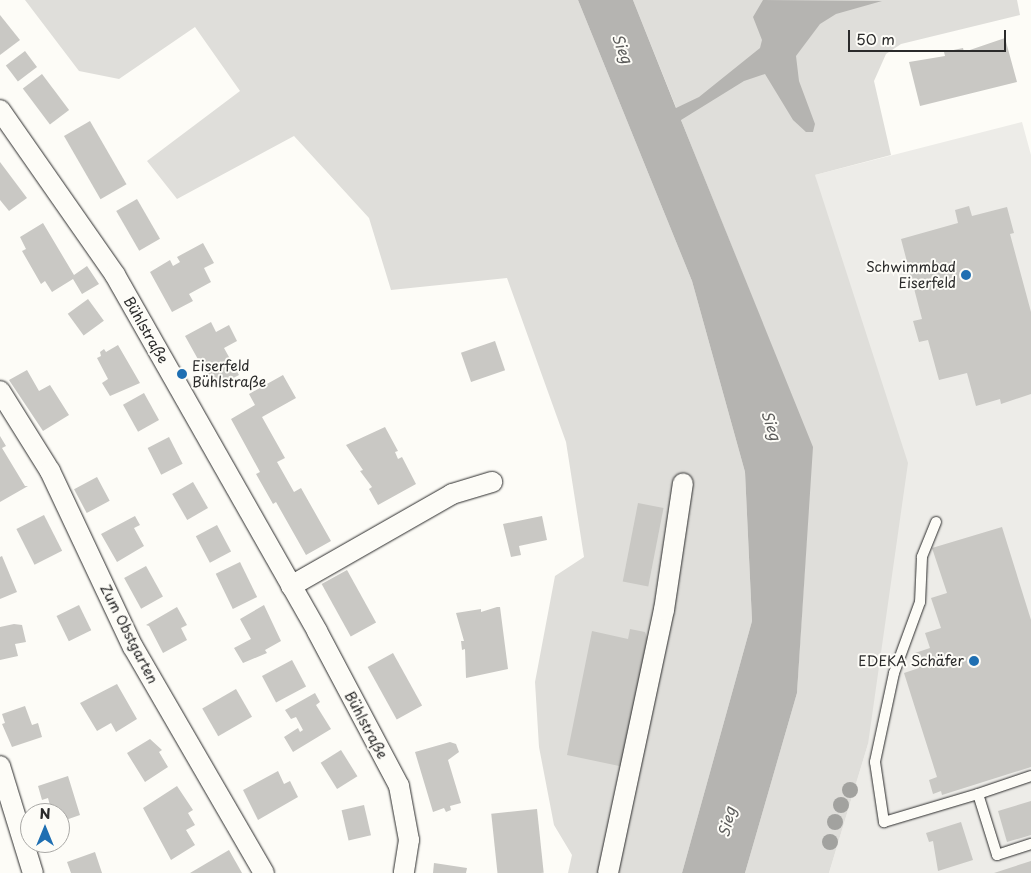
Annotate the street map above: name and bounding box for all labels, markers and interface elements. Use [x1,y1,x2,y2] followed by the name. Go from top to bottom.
[851,20,1008,52] scale bar
[856,27,895,50] text: 50 m
[609,31,637,65] water label: Sieg
[866,259,956,292] place label: Schwimmbad Eiserfeld
[960,269,972,281] marker: Schwimmbad Eiserfeld
[120,294,172,366] street label: Bühlstraße
[192,358,266,391] place label: Eiserfeld Bühlstraße
[176,368,188,380] marker: Eiserfeld Bühlstraße
[759,408,785,442] water label: Sieg
[97,582,161,686] street label: Zum Obstgarten
[858,653,964,669] place label: EDEKA Schäfer
[968,655,980,667] marker: EDEKA Schäfer
[341,688,391,762] street label: Bühlstraße
[20,803,70,853] north arrow
[39,803,51,824] text: N
[714,805,738,839] water label: Sieg

